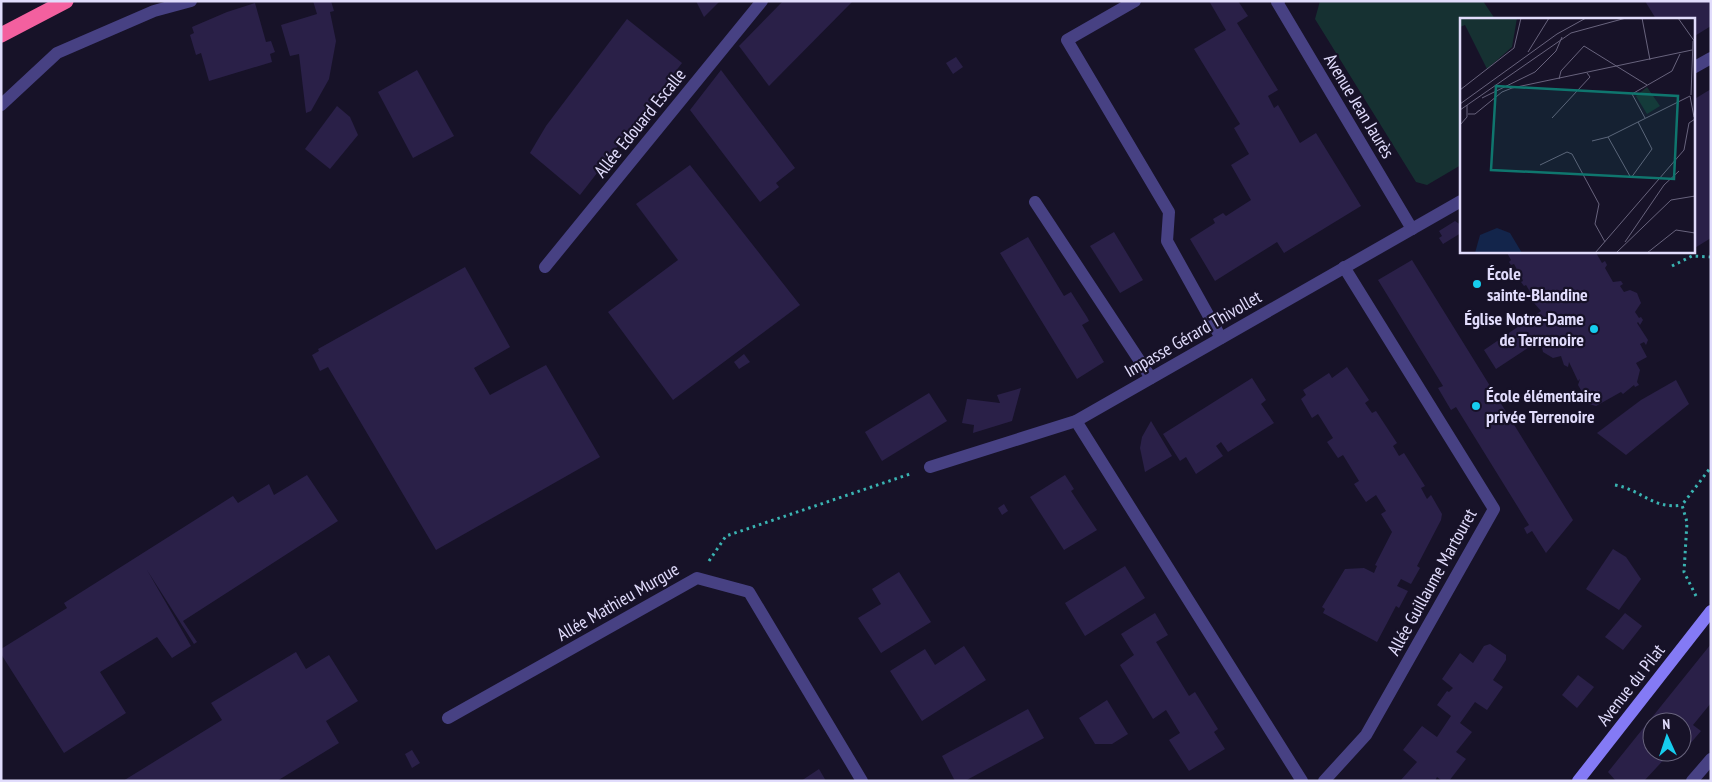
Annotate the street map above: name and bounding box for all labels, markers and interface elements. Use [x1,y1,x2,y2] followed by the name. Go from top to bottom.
[1460,18,1694,252] inset map
[1319,49,1400,162] street label: Avenue Jean Jaurès
[589,64,691,182] street label: Allée Edouard Escalle
[1487,262,1588,306] place label: École sainte-Blandine
[1471,278,1483,290] marker: École sainte-Blandine
[1120,285,1265,382] street label: Impasse Gérard Thivollet
[1464,307,1584,351] place label: Église Notre-Dame de Terrenoire
[1588,323,1600,335] marker: Église Notre-Dame de Terrenoire
[1486,384,1601,428] place label: École élémentaire privée Terrenoire
[1470,400,1482,412] marker: École élémentaire privée Terrenoire
[1382,504,1481,659] street label: Allée Guillaume Martouret
[553,557,683,646] street label: Allée Mathieu Murgue
[1592,639,1670,730] street label: Avenue du Pilat
[1642,712,1692,762] north arrow
[1662,715,1671,733] text: N

